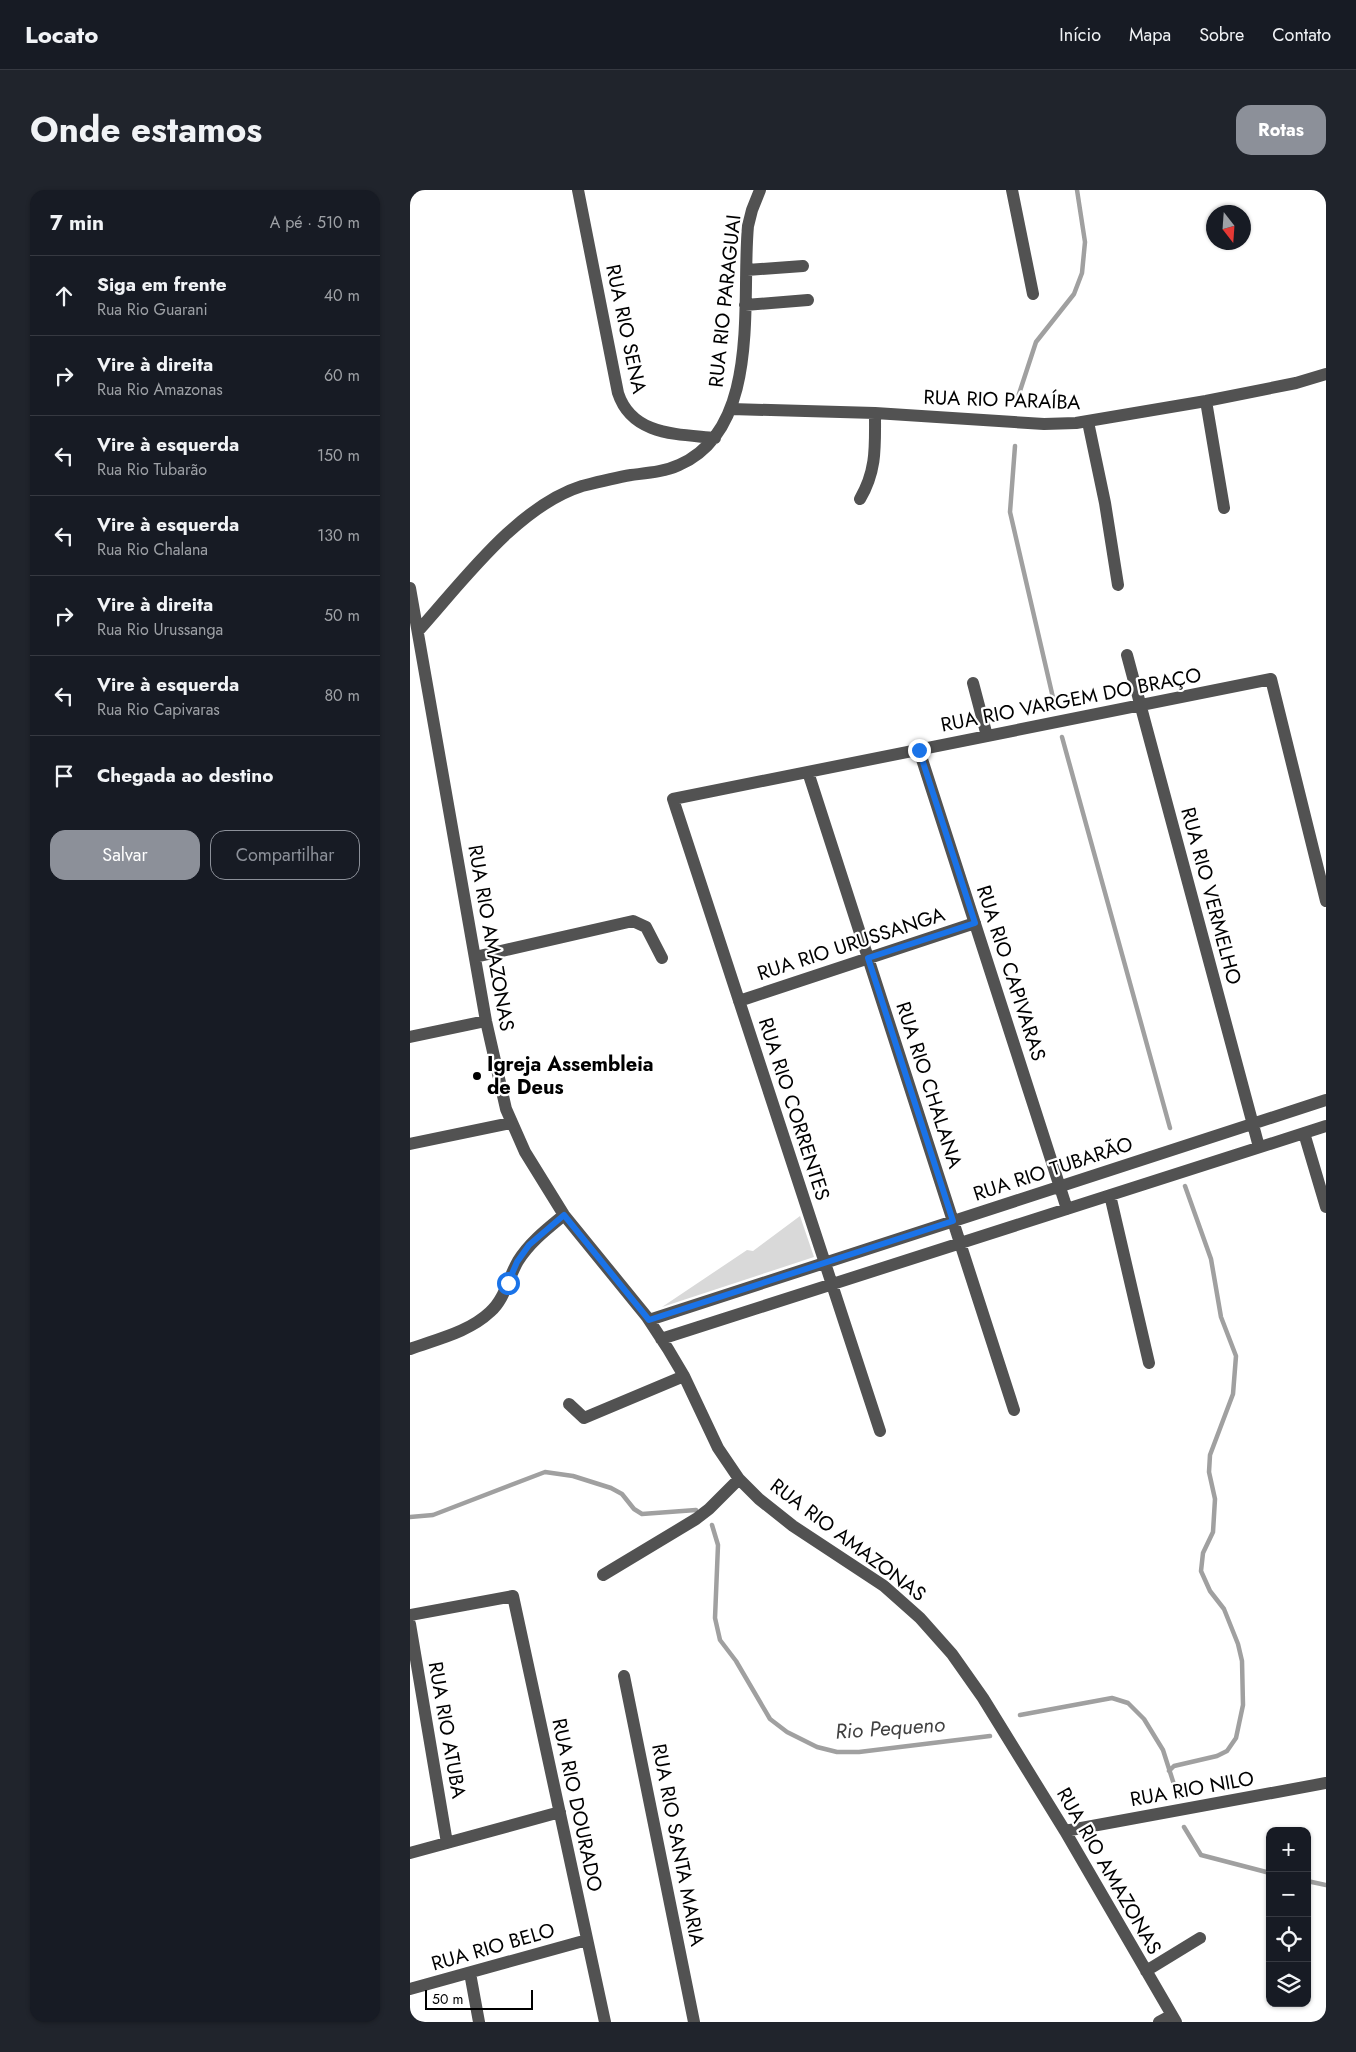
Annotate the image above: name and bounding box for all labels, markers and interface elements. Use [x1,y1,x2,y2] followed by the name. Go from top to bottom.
[25,17,98,52] text: Locato
[1059,22,1101,48] text: Início
[1129,22,1171,48] text: Mapa
[1199,22,1244,48] text: Sobre
[1272,22,1331,48] text: Contato
[30,105,262,155] text: Onde estamos
[1236,105,1326,155] button: Rotas
[1206,205,1251,250] north arrow
[50,208,104,238] text: 7 min
[270,211,360,234] text: A pé · 510 m
[702,213,748,389] street label: RUA RIO PARAGUAI
[598,262,654,397] street label: RUA RIO SENA
[97,271,227,298] text: Siga em frente
[50,282,78,310] icon: ahead
[324,284,360,307] text: 40 m
[97,298,208,321] text: Rua Rio Guarani
[97,351,213,378] text: Vire à direita
[50,362,78,390] icon: right
[324,364,360,387] text: 60 m
[97,378,223,401] text: Rua Rio Amazonas
[923,383,1082,417] street label: RUA RIO PARAÍBA
[97,431,239,458] text: Vire à esquerda
[50,442,78,470] icon: left
[317,444,360,467] text: 150 m
[97,458,207,481] text: Rua Rio Tubarão
[97,511,239,538] text: Vire à esquerda
[50,522,78,550] icon: left
[317,524,360,547] text: 130 m
[97,538,208,561] text: Rua Rio Chalana
[97,591,213,618] text: Vire à direita
[50,602,78,630] icon: right
[324,604,360,627] text: 50 m
[97,618,223,641] text: Rua Rio Urussanga
[938,660,1204,740] street label: RUA RIO VARGEM DO BRAÇO
[97,671,239,698] text: Vire à esquerda
[50,682,78,710] icon: left
[324,684,360,707] text: 80 m
[97,698,220,721] text: Rua Rio Capivaras
[908,739,931,762] route end
[50,762,78,790] icon: arrive
[97,762,273,789] text: Chegada ao destino
[1173,804,1249,988] street label: RUA RIO VERMELHO
[50,830,200,880] button: Salvar
[210,830,360,880] button: Compartilhar
[460,843,522,1034] street label: RUA RIO AMAZONAS
[969,881,1053,1065] street label: RUA RIO CAPIVARAS
[753,900,949,988] street label: RUA RIO URUSSANGA
[888,998,970,1173] street label: RUA RIO CHALANA
[751,1014,837,1204] street label: RUA RIO CORRENTES
[487,1050,654,1102] place label: Igreja Assembleia de Deus
[471,1070,483,1082] marker: Igreja Assembleia de Deus
[969,1130,1137,1208] street label: RUA RIO TUBARÃO
[497,1272,520,1295] route start
[764,1472,932,1608] street label: RUA RIO AMAZONAS
[421,1659,473,1802] street label: RUA RIO ATUBA
[834,1709,946,1747] water label: Rio Pequeno
[544,1716,610,1894] street label: RUA RIO DOURADO
[644,1741,712,1949] street label: RUA RIO SANTA MARIA
[1128,1764,1256,1814] street label: RUA RIO NILO
[1049,1782,1169,1960] street label: RUA RIO AMAZONAS
[1266,1827,1311,2007] map controls
[1266,1827,1311,1872] button: +
[1266,1872,1311,1917] button: −
[428,1916,558,1978] street label: RUA RIO BELO
[1266,1917,1311,1962] button: locate
[1266,1962,1311,2007] button: layers
[425,1987,532,2010] scale bar
[432,1989,463,2009] text: 50 m

